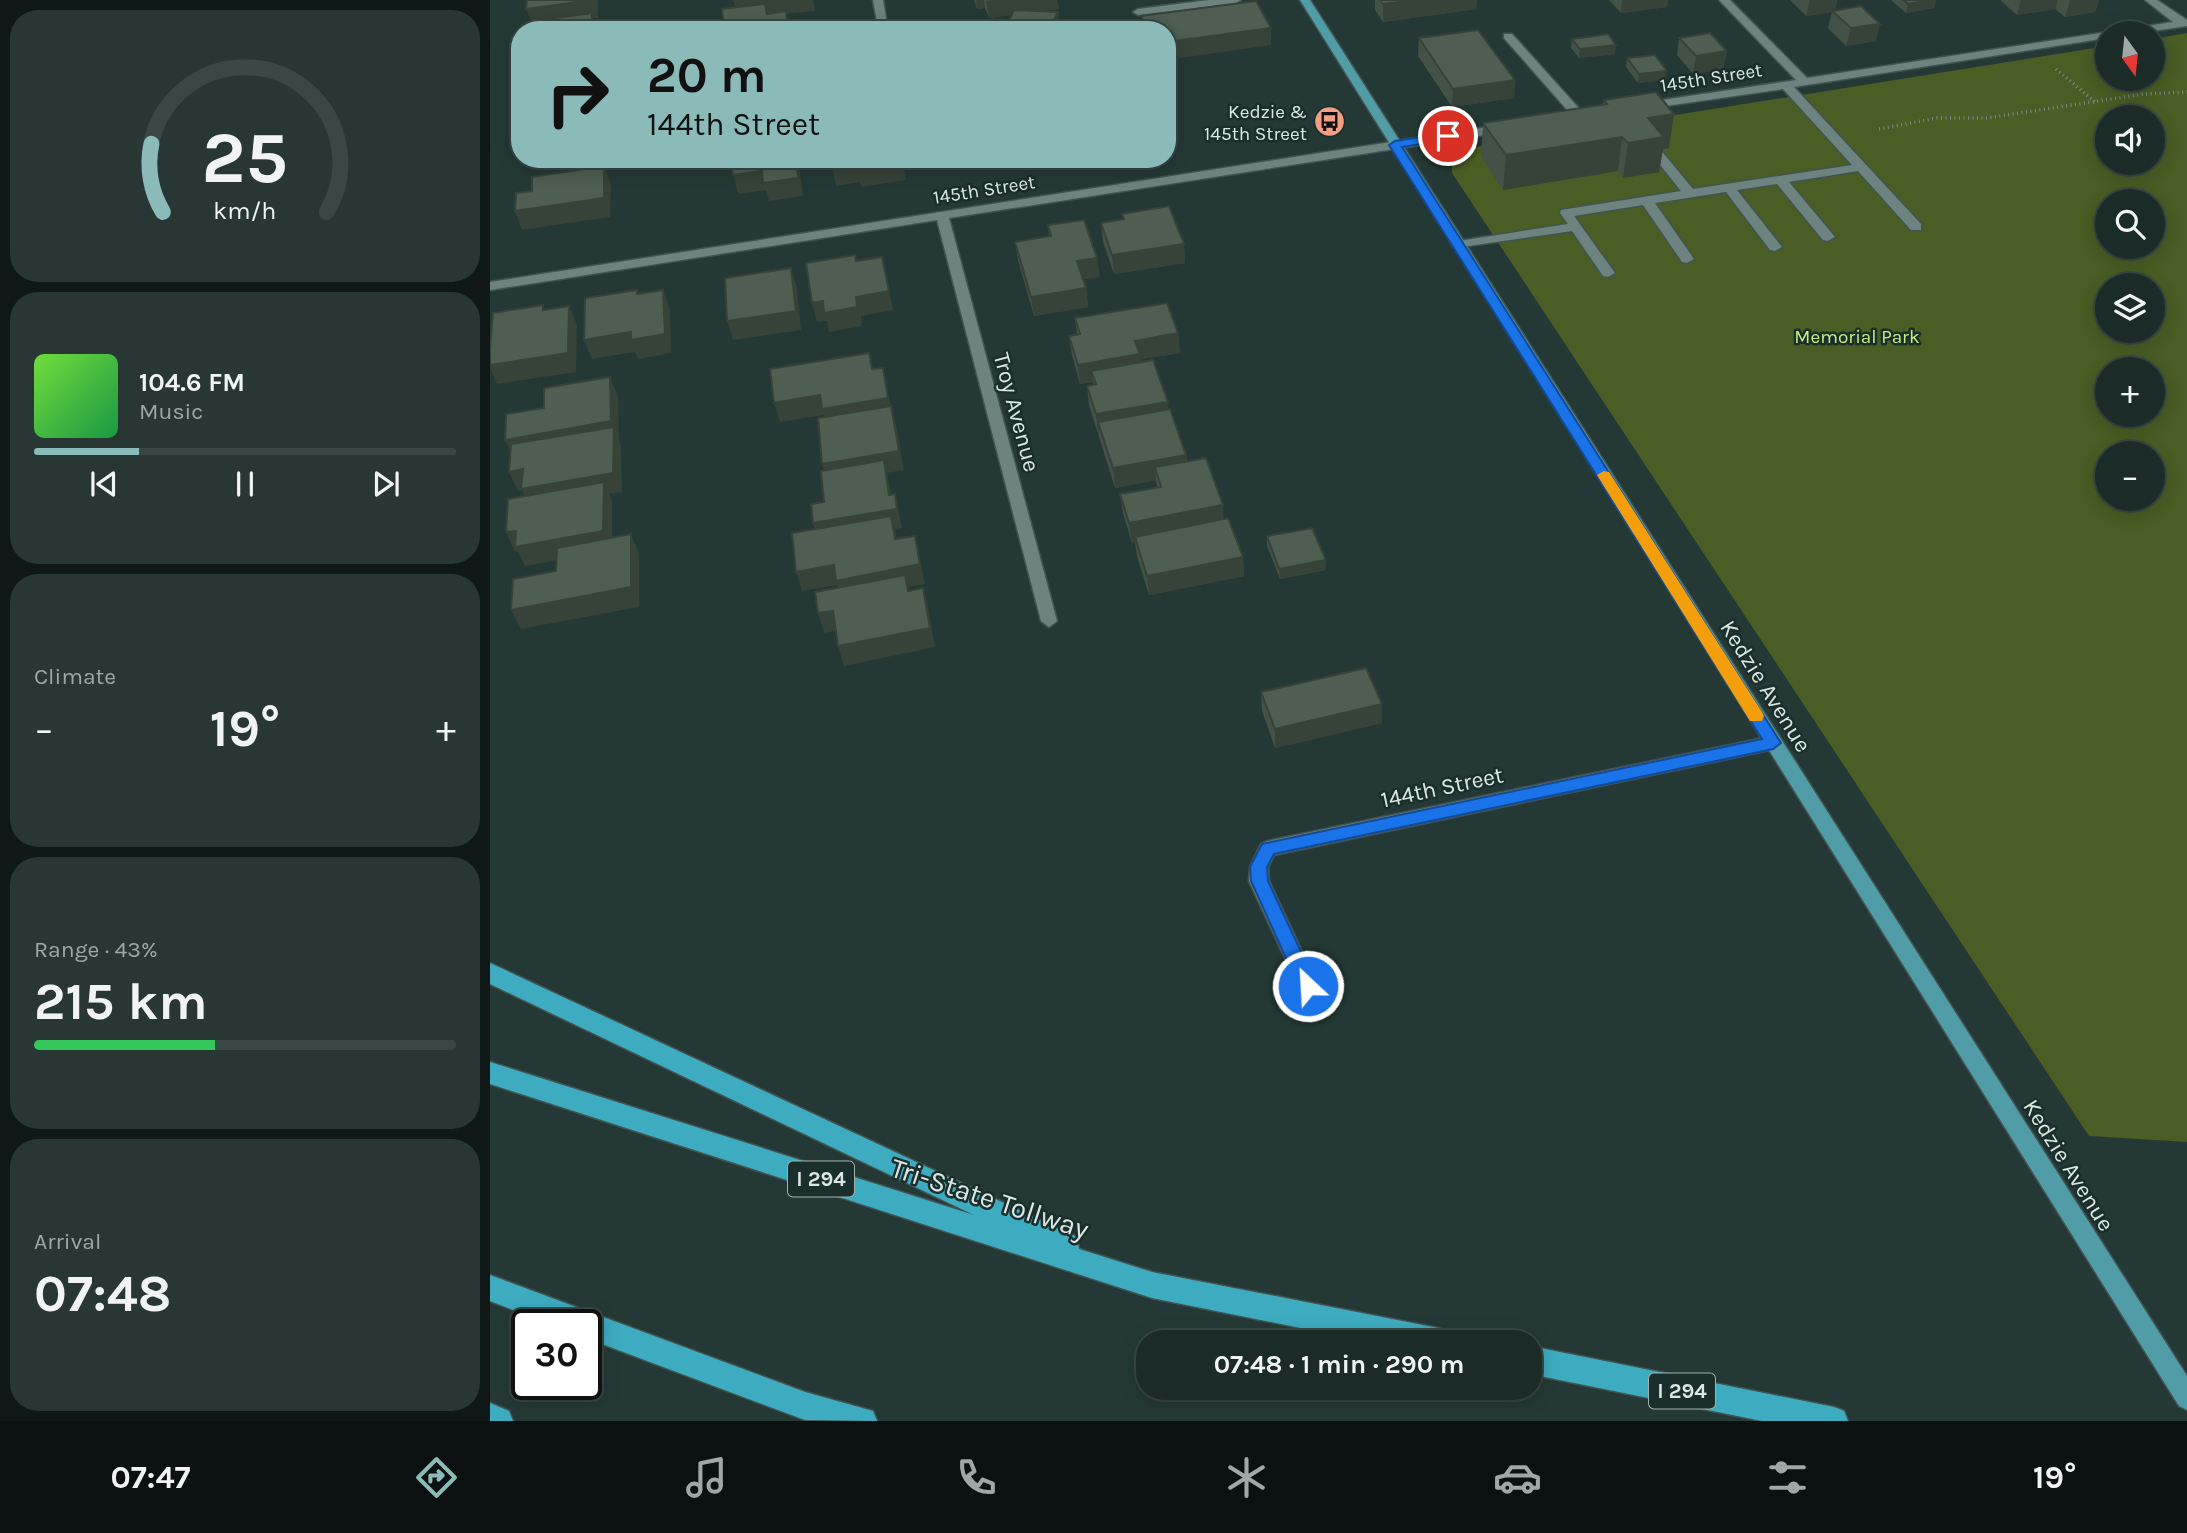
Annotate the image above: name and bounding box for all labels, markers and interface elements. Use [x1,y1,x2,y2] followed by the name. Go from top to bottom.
[2095,21,2165,91] north arrow
[2095,21,2165,511] map controls
[647,47,767,104] text: 20 m
[532,49,623,140] icon: right
[1659,59,1764,97] street label: 145th Street
[1204,101,1307,145] place label: Kedzie & 145th Street
[1313,105,1347,139] bus stop icon: Kedzie & 145th Street
[2095,105,2165,175] button: sound
[647,106,820,143] text: 144th Street
[1418,106,1478,166] pin
[202,115,288,200] text: 25
[1429,117,1467,155] icon: arrive
[932,171,1037,209] street label: 145th Street
[2095,189,2165,259] button: search
[213,196,277,225] text: km/h
[2095,273,2165,343] button: layers
[1794,326,1920,348] park label: Memorial Park
[988,349,1045,475] street label: Troy Avenue
[2095,357,2165,427] button: +
[139,367,245,398] text: 104.6 FM
[139,398,203,425] text: Music
[2095,441,2165,511] button: −
[85,465,123,503] icon: previous
[226,465,264,503] icon: pause
[367,465,405,503] icon: next
[1714,615,1817,757] street label: Kedzie Avenue
[34,663,116,690] text: Climate
[210,698,280,759] text: 19°
[34,707,54,752] text: −
[436,707,456,752] text: +
[1378,761,1506,814] street label: 144th Street
[34,936,158,963] text: Range · 43%
[1271,949,1345,1023] position arrow
[34,971,208,1032] text: 215 km
[2017,1094,2120,1236] street label: Kedzie Avenue
[887,1151,1093,1246] street label: Tri-State Tollway
[788,1162,854,1196] road number: I 294
[34,1228,101,1255] text: Arrival
[34,1263,171,1324] text: 07:48
[511,1309,602,1400] speed limit sign: 30
[1214,1349,1464,1380] text: 07:48 · 1 min · 290 m
[1649,1374,1715,1408] road number: I 294
[412,1453,461,1502] icon: directions
[682,1453,731,1502] icon: music
[952,1453,1001,1502] icon: phone
[1222,1453,1271,1502] icon: climate
[1493,1453,1542,1502] icon: car
[1763,1453,1812,1502] icon: filters
[111,1459,190,1496] text: 07:47
[2033,1459,2076,1496] text: 19°

